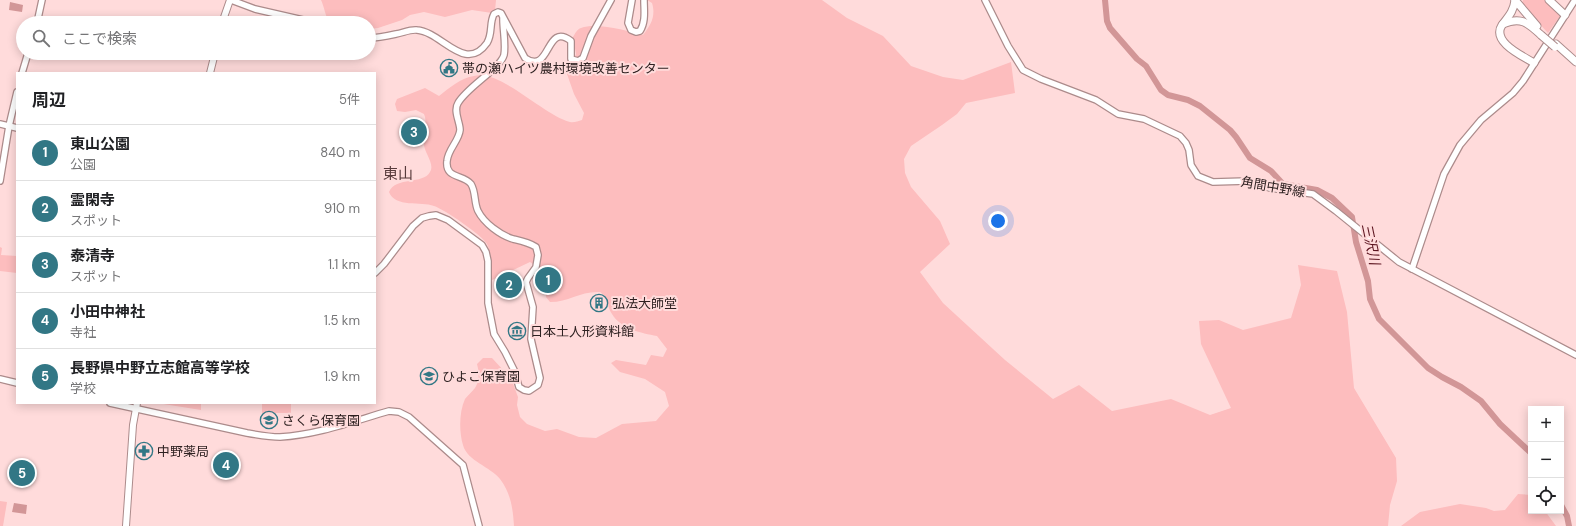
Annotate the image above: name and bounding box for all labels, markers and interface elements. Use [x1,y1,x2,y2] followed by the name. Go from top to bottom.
[16,16,376,60] search box
[30,27,52,49] icon: search
[62,29,137,49] text: ここで検索
[439,58,459,78] public building icon: 帯の瀬ハイツ農村環境改善センター
[462,60,670,77] place label: 帯の瀬ハイツ農村環境改善センター
[32,89,66,111] text: 周辺
[339,91,360,108] text: 5件
[401,117,427,147] pin: 3
[70,134,130,154] text: 東山公園
[43,144,47,161] text: 1
[320,144,360,161] text: 840 m
[70,156,96,173] text: 公園
[383,164,413,184] district label: 東山
[1240,173,1306,201] street label: 角間中野線
[70,190,115,210] text: 霊閑寺
[41,200,49,217] text: 2
[324,200,360,217] text: 910 m
[988,211,1008,231] your location
[70,212,122,229] text: スポット
[1358,222,1385,268] water label: 三沢川
[70,246,115,266] text: 泰清寺
[41,256,49,273] text: 3
[328,256,360,273] text: 1.1 km
[535,265,561,295] pin: 1
[70,268,122,285] text: スポット
[496,270,522,300] pin: 2
[589,293,609,313] building icon: 弘法大師堂
[612,295,677,312] place label: 弘法大師堂
[70,302,145,322] text: 小田中神社
[41,312,49,329] text: 4
[324,312,360,329] text: 1.5 km
[507,321,527,341] museum icon: 日本土人形資料館
[530,323,634,340] place label: 日本土人形資料館
[70,324,96,341] text: 寺社
[70,358,250,378] text: 長野県中野立志館高等学校
[419,366,439,386] school or university icon: ひよこ保育園
[41,368,49,385] text: 5
[324,368,360,385] text: 1.9 km
[442,368,520,385] place label: ひよこ保育園
[70,380,96,397] text: 学校
[1528,406,1564,514] map controls
[1528,406,1564,442] button: +
[259,410,279,430] school or university icon: さくら保育園
[282,412,360,429] place label: さくら保育園
[134,441,154,461] pharmacy icon: 中野薬局
[1528,442,1564,478] button: −
[157,443,209,460] place label: 中野薬局
[213,450,239,480] pin: 4
[9,458,35,488] pin: 5
[1528,478,1564,514] button: locate

